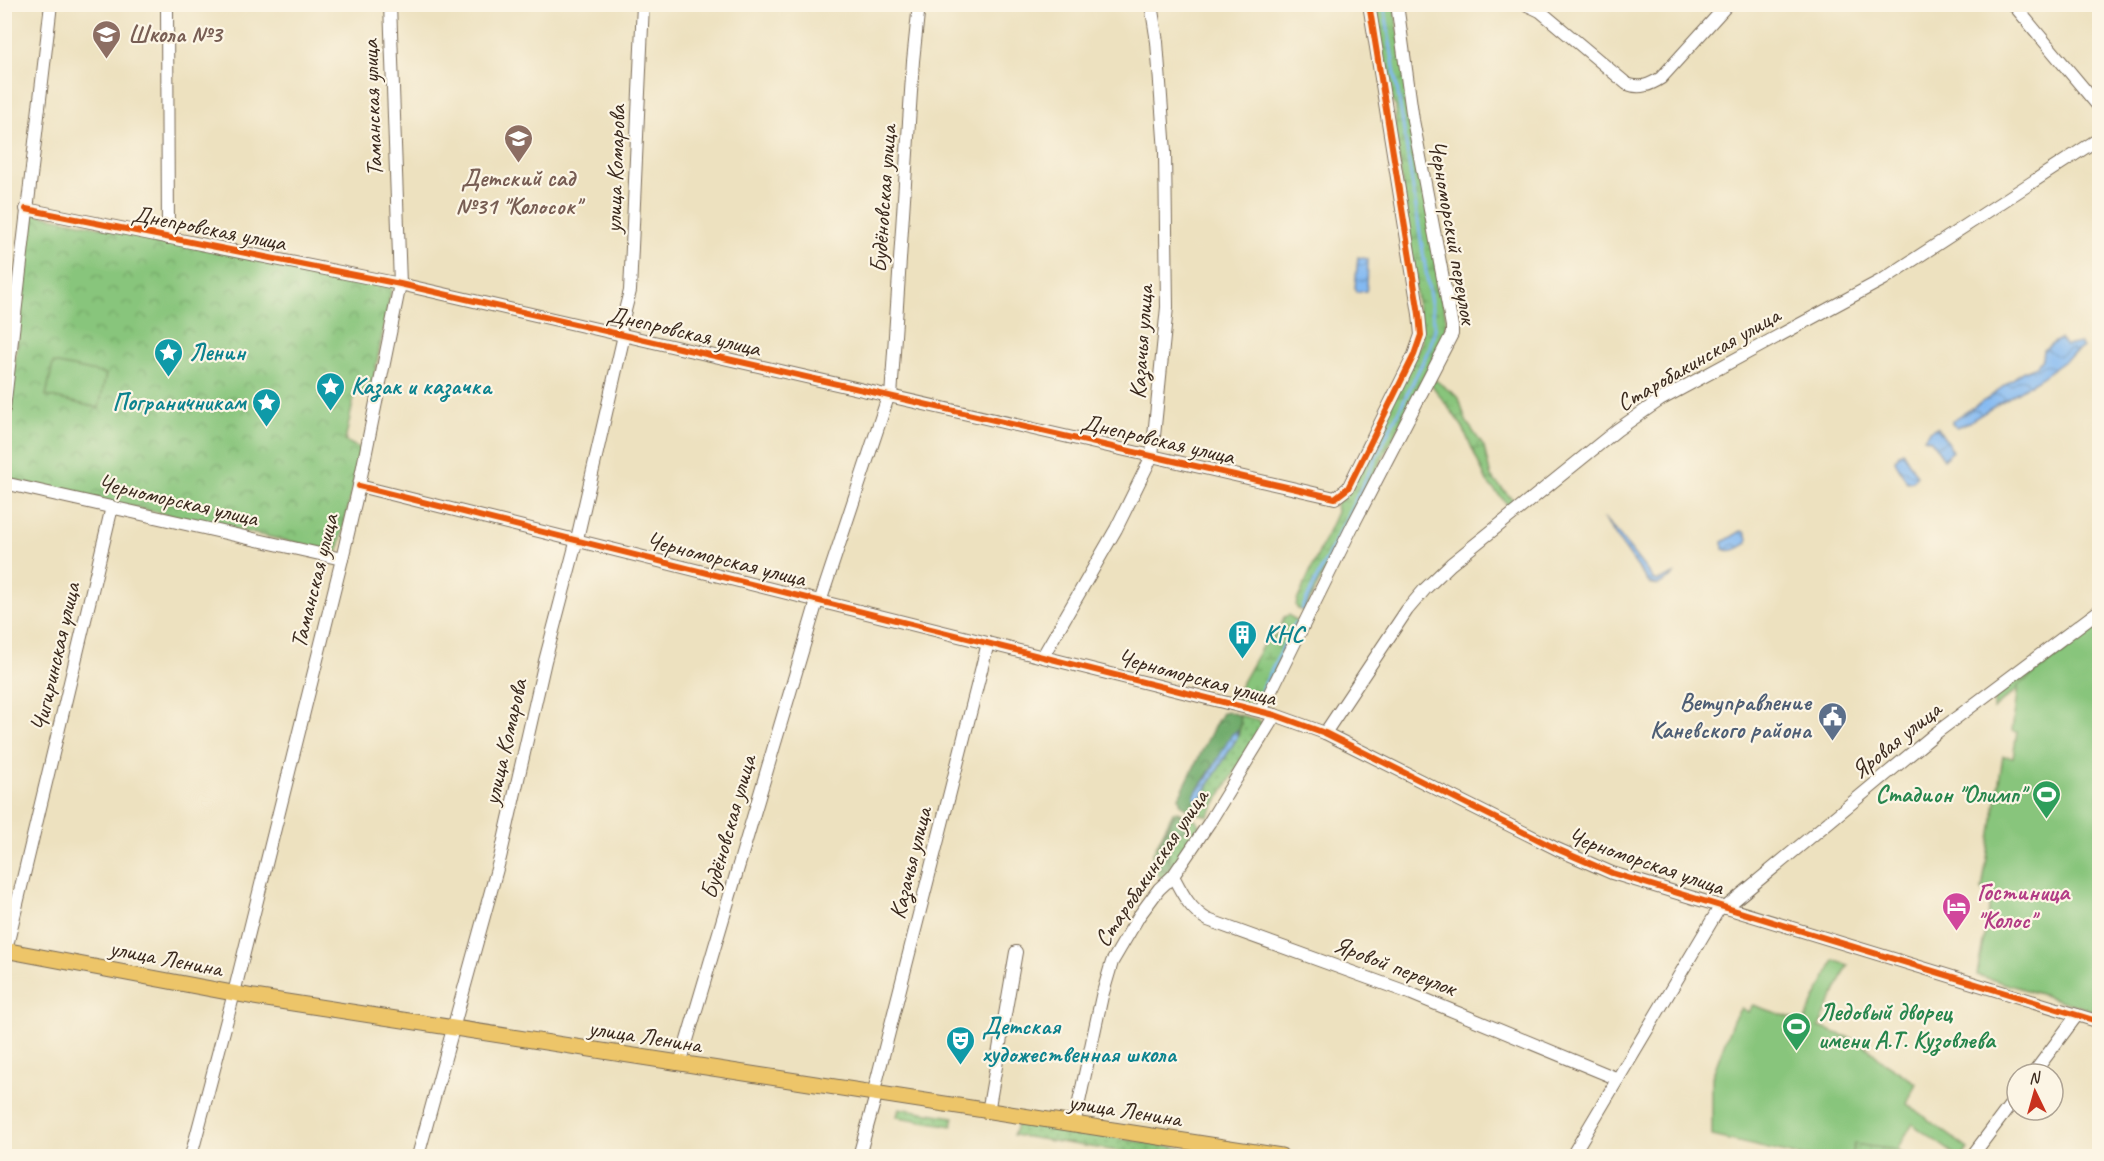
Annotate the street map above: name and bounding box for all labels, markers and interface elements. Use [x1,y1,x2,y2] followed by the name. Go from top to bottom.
[91,18,123,60] school or university icon: Школа №3
[128,19,224,49] place label: Школа №3
[355,37,389,177] street label: Таманская улица
[598,103,632,236] street label: улица Комарова
[502,122,534,164] school or university icon: Детский сад №31 "Колосок"
[863,122,903,274] street label: Будёновская улица
[1422,138,1484,328] street label: Черноморский переулок
[455,163,586,221] place label: Детский сад №31 "Колосок"
[129,198,290,258] street label: Днепровская улица
[1122,282,1161,400] street label: Казачья улица
[605,299,765,364] street label: Днепровская улица
[1611,299,1787,418] street label: Старобакинская улица
[152,336,184,378] place icon: Ленин
[189,337,246,367] place label: Ленин
[314,370,346,412] place icon: Казак и казачка
[351,371,493,402] place label: Казак и казачка
[251,386,283,428] place icon: Пограничникам
[112,387,248,417] place label: Пограничникам
[1079,407,1239,472] street label: Днепровская улица
[95,467,262,533] street label: Черноморская улица
[283,509,346,651] street label: Таманская улица
[643,525,810,594] street label: Черноморская улица
[23,578,87,734] street label: Чигиринская улица
[1227,618,1259,660] building icon: КНС
[1264,619,1306,649] place label: КНС
[1114,641,1281,713] street label: Черноморская улица
[476,675,534,810] street label: улица Комарова
[1650,687,1813,745] place label: Ветуправление Каневского района
[1845,693,1949,785] street label: Яровая улица
[1816,700,1848,742] public building icon: Ветуправление Каневского района
[693,750,763,902] street label: Будёновская улица
[2030,778,2062,820] sports icon: Стадион "Олимп"
[1875,779,2030,809] place label: Стадион "Олимп"
[1087,782,1216,952] street label: Старобакинская улица
[882,802,940,922] street label: Казачья улица
[1564,820,1729,902] street label: Черноморская улица
[1977,877,2071,935] place label: Гостиница "Колос"
[1940,890,1972,932] hotel icon: Гостиница "Колос"
[1330,929,1462,1004] street label: Яровой переулок
[105,932,227,984] street label: улица Ленина
[1818,997,1997,1056] place label: Ледовый дворец имени А.Т. Кузовлева
[1781,1010,1813,1052] sports icon: Ледовый дворец имени А.Т. Кузовлева
[982,1011,1178,1069] place label: Детская художественная школа
[584,1012,706,1060] street label: улица Ленина
[945,1024,977,1066] theatre icon: Детская художественная школа
[2005,1062,2065,1122] north arrow
[2028,1067,2043,1088] text: N
[1064,1086,1186,1134] street label: улица Ленина

